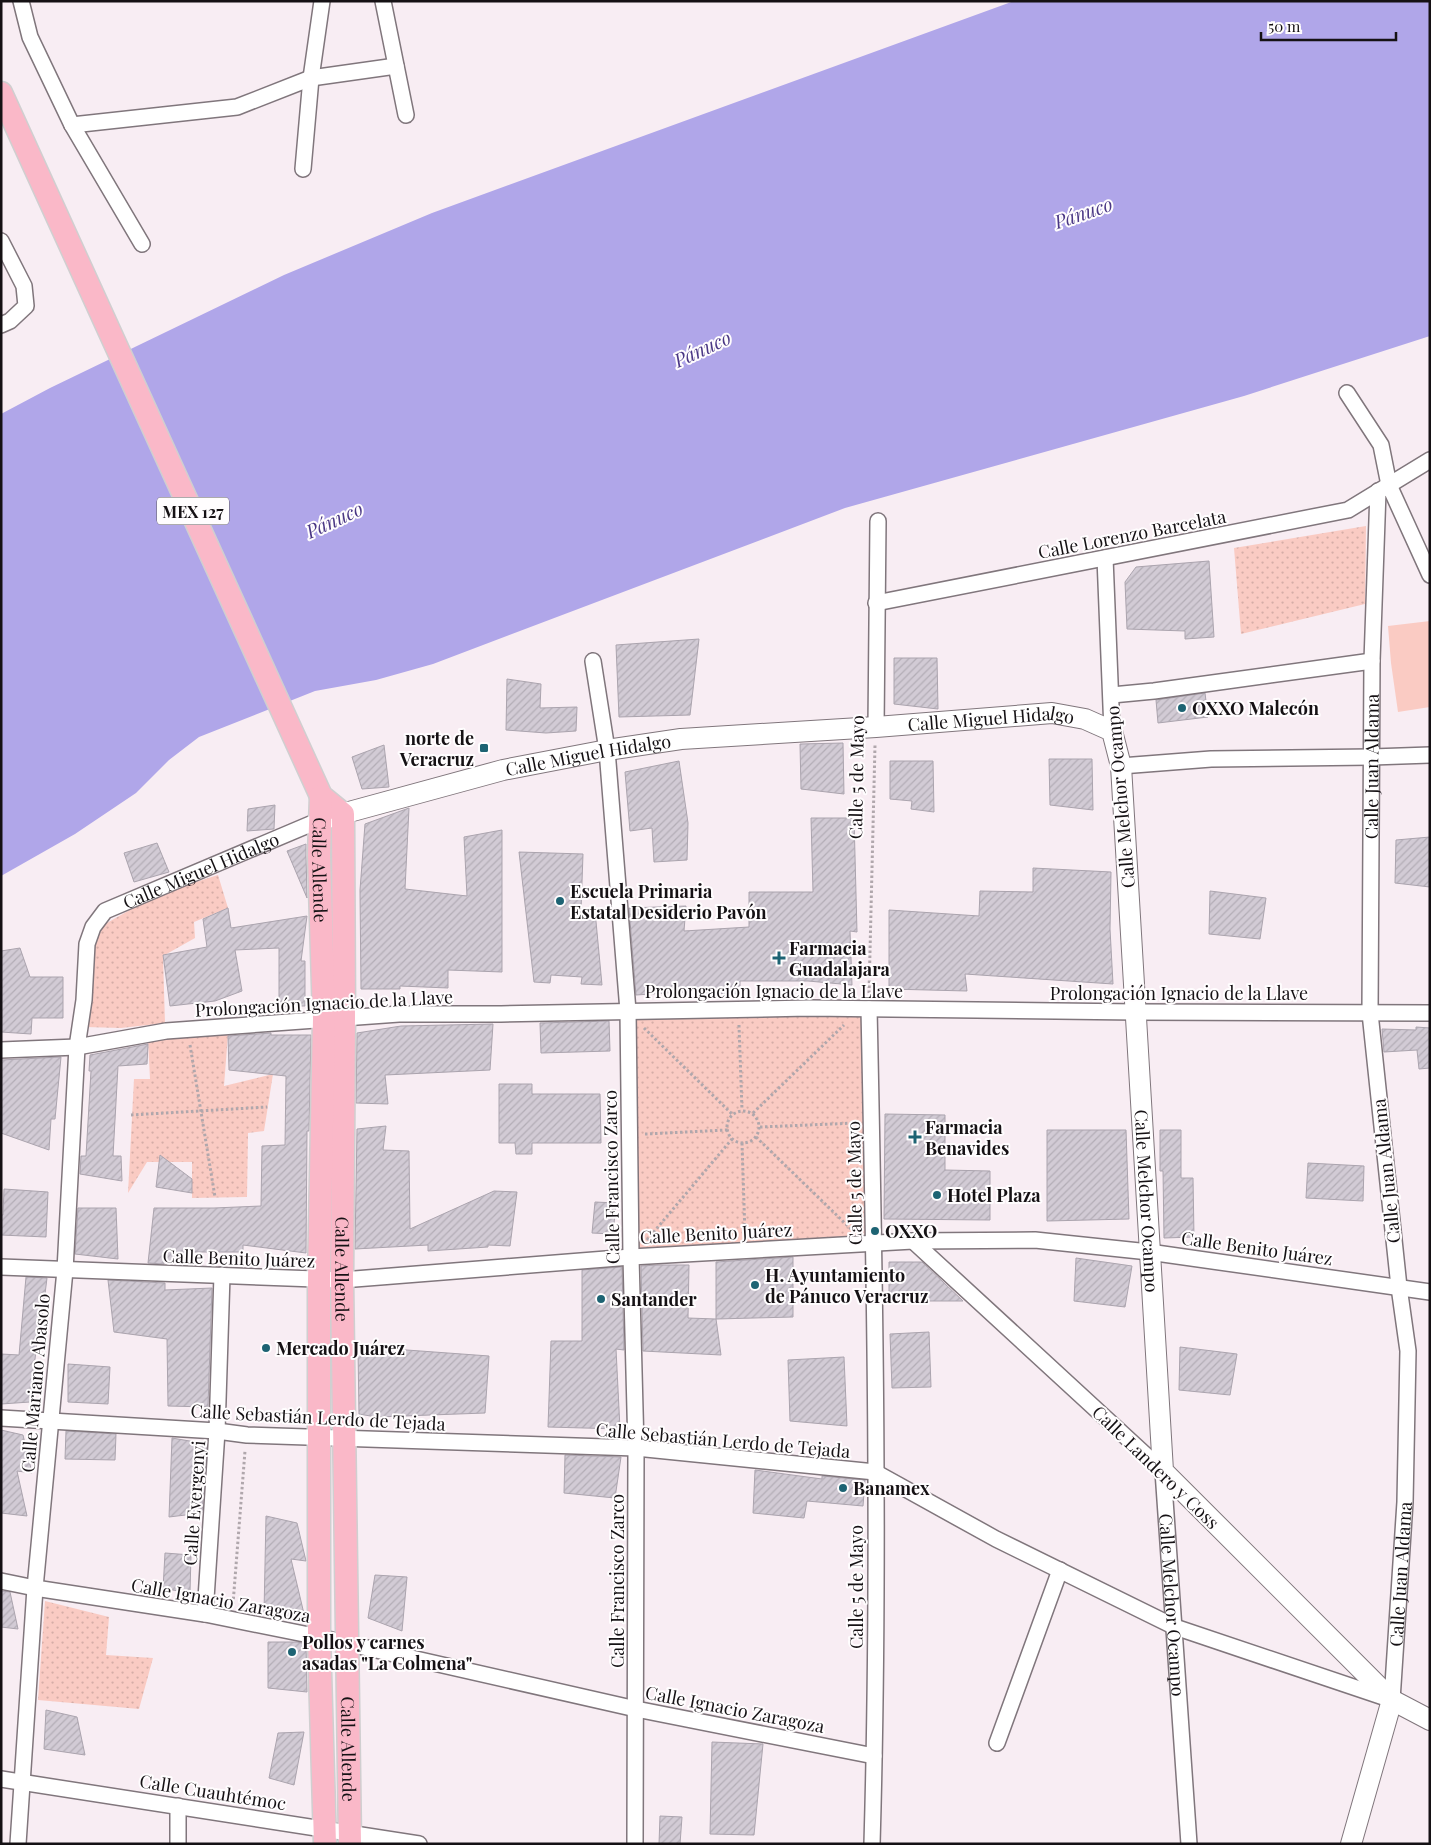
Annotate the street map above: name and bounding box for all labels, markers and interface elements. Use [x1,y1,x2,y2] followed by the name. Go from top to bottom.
[1261,10,1396,42] scale bar
[1268,16,1301,36] text: 50 m
[1049,190,1116,234] water label: Pánuco
[668,323,735,373] water label: Pánuco
[300,494,367,544] water label: Pánuco
[157,498,229,524] road number: MEX 127
[1036,504,1228,564] street label: Calle Lorenzo Barcelata
[1359,694,1384,839] street label: Calle Juan Aldama
[1192,696,1319,720] place label: OXXO Malecón
[907,701,1077,736] street label: Calle Miguel Hidalgo
[1176,702,1188,714] marker: OXXO Malecón
[1100,705,1140,889] street label: Calle Melchor Ocampo
[843,715,869,839] street label: Calle 5 de Mayo
[399,726,474,771] place label: norte de Veracruz
[504,729,673,781] street label: Calle Miguel Hidalgo
[478,742,490,754] marker: norte de Veracruz
[307,817,333,923] street label: Calle Allende
[119,827,283,914] street label: Calle Miguel Hidalgo
[570,879,767,924] place label: Escuela Primaria Estatal Desiderio Pavón
[554,895,566,907] marker: Escuela Primaria Estatal Desiderio Pavón
[789,936,891,981] place label: Farmacia Guadalajara
[773,952,785,964] marker: Farmacia Guadalajara
[645,979,903,1003] street label: Prolongación Ignacio de la Llave
[1050,981,1308,1005] street label: Prolongación Ignacio de la Llave
[194,984,454,1022] street label: Prolongación Ignacio de la Llave
[597,1090,625,1264] street label: Calle Francisco Zarco
[1366,1097,1406,1245] street label: Calle Juan Aldama
[1129,1109,1164,1293] street label: Calle Melchor Ocampo
[925,1115,1009,1160] place label: Farmacia Benavides
[841,1121,867,1245] street label: Calle 5 de Mayo
[909,1131,921,1143] marker: Farmacia Benavides
[947,1183,1041,1207] place label: Hotel Plaza
[931,1189,943,1201] marker: Hotel Plaza
[330,1216,355,1322] street label: Calle Allende
[639,1217,793,1249] street label: Calle Benito Juárez
[885,1219,937,1243] place label: OXXO
[869,1225,881,1237] marker: OXXO
[1180,1226,1334,1270] street label: Calle Benito Juárez
[162,1243,316,1273] street label: Calle Benito Juárez
[765,1263,929,1308] place label: H. Ayuntamiento de Pánuco Veracruz
[749,1279,761,1291] marker: H. Ayuntamiento de Pánuco Veracruz
[611,1287,697,1311] place label: Santander
[15,1292,55,1473] street label: Calle Mariano Abasolo
[595,1293,607,1305] marker: Santander
[276,1336,405,1360] place label: Mercado Juárez
[260,1342,272,1354] marker: Mercado Juárez
[190,1398,446,1436] street label: Calle Sebastián Lerdo de Tejada
[1087,1400,1225,1534] street label: Calle Landero y Coss
[595,1417,851,1463] street label: Calle Sebastián Lerdo de Tejada
[178,1440,210,1566] street label: Calle Evergenyi
[853,1476,930,1500] place label: Banamex
[837,1482,849,1494] marker: Banamex
[605,1494,629,1668] street label: Calle Francisco Zarco
[1384,1501,1417,1647] street label: Calle Juan Aldama
[1154,1513,1191,1697] street label: Calle Melchor Ocampo
[844,1525,868,1649] street label: Calle 5 de Mayo
[129,1572,313,1628] street label: Calle Ignacio Zaragoza
[302,1630,472,1675] place label: Pollos y carnes asadas "La Colmena"
[286,1646,298,1658] marker: Pollos y carnes asadas "La Colmena"
[643,1680,827,1738] street label: Calle Ignacio Zaragoza
[336,1696,361,1802] street label: Calle Allende
[138,1769,288,1815] street label: Calle Cuauhtémoc

